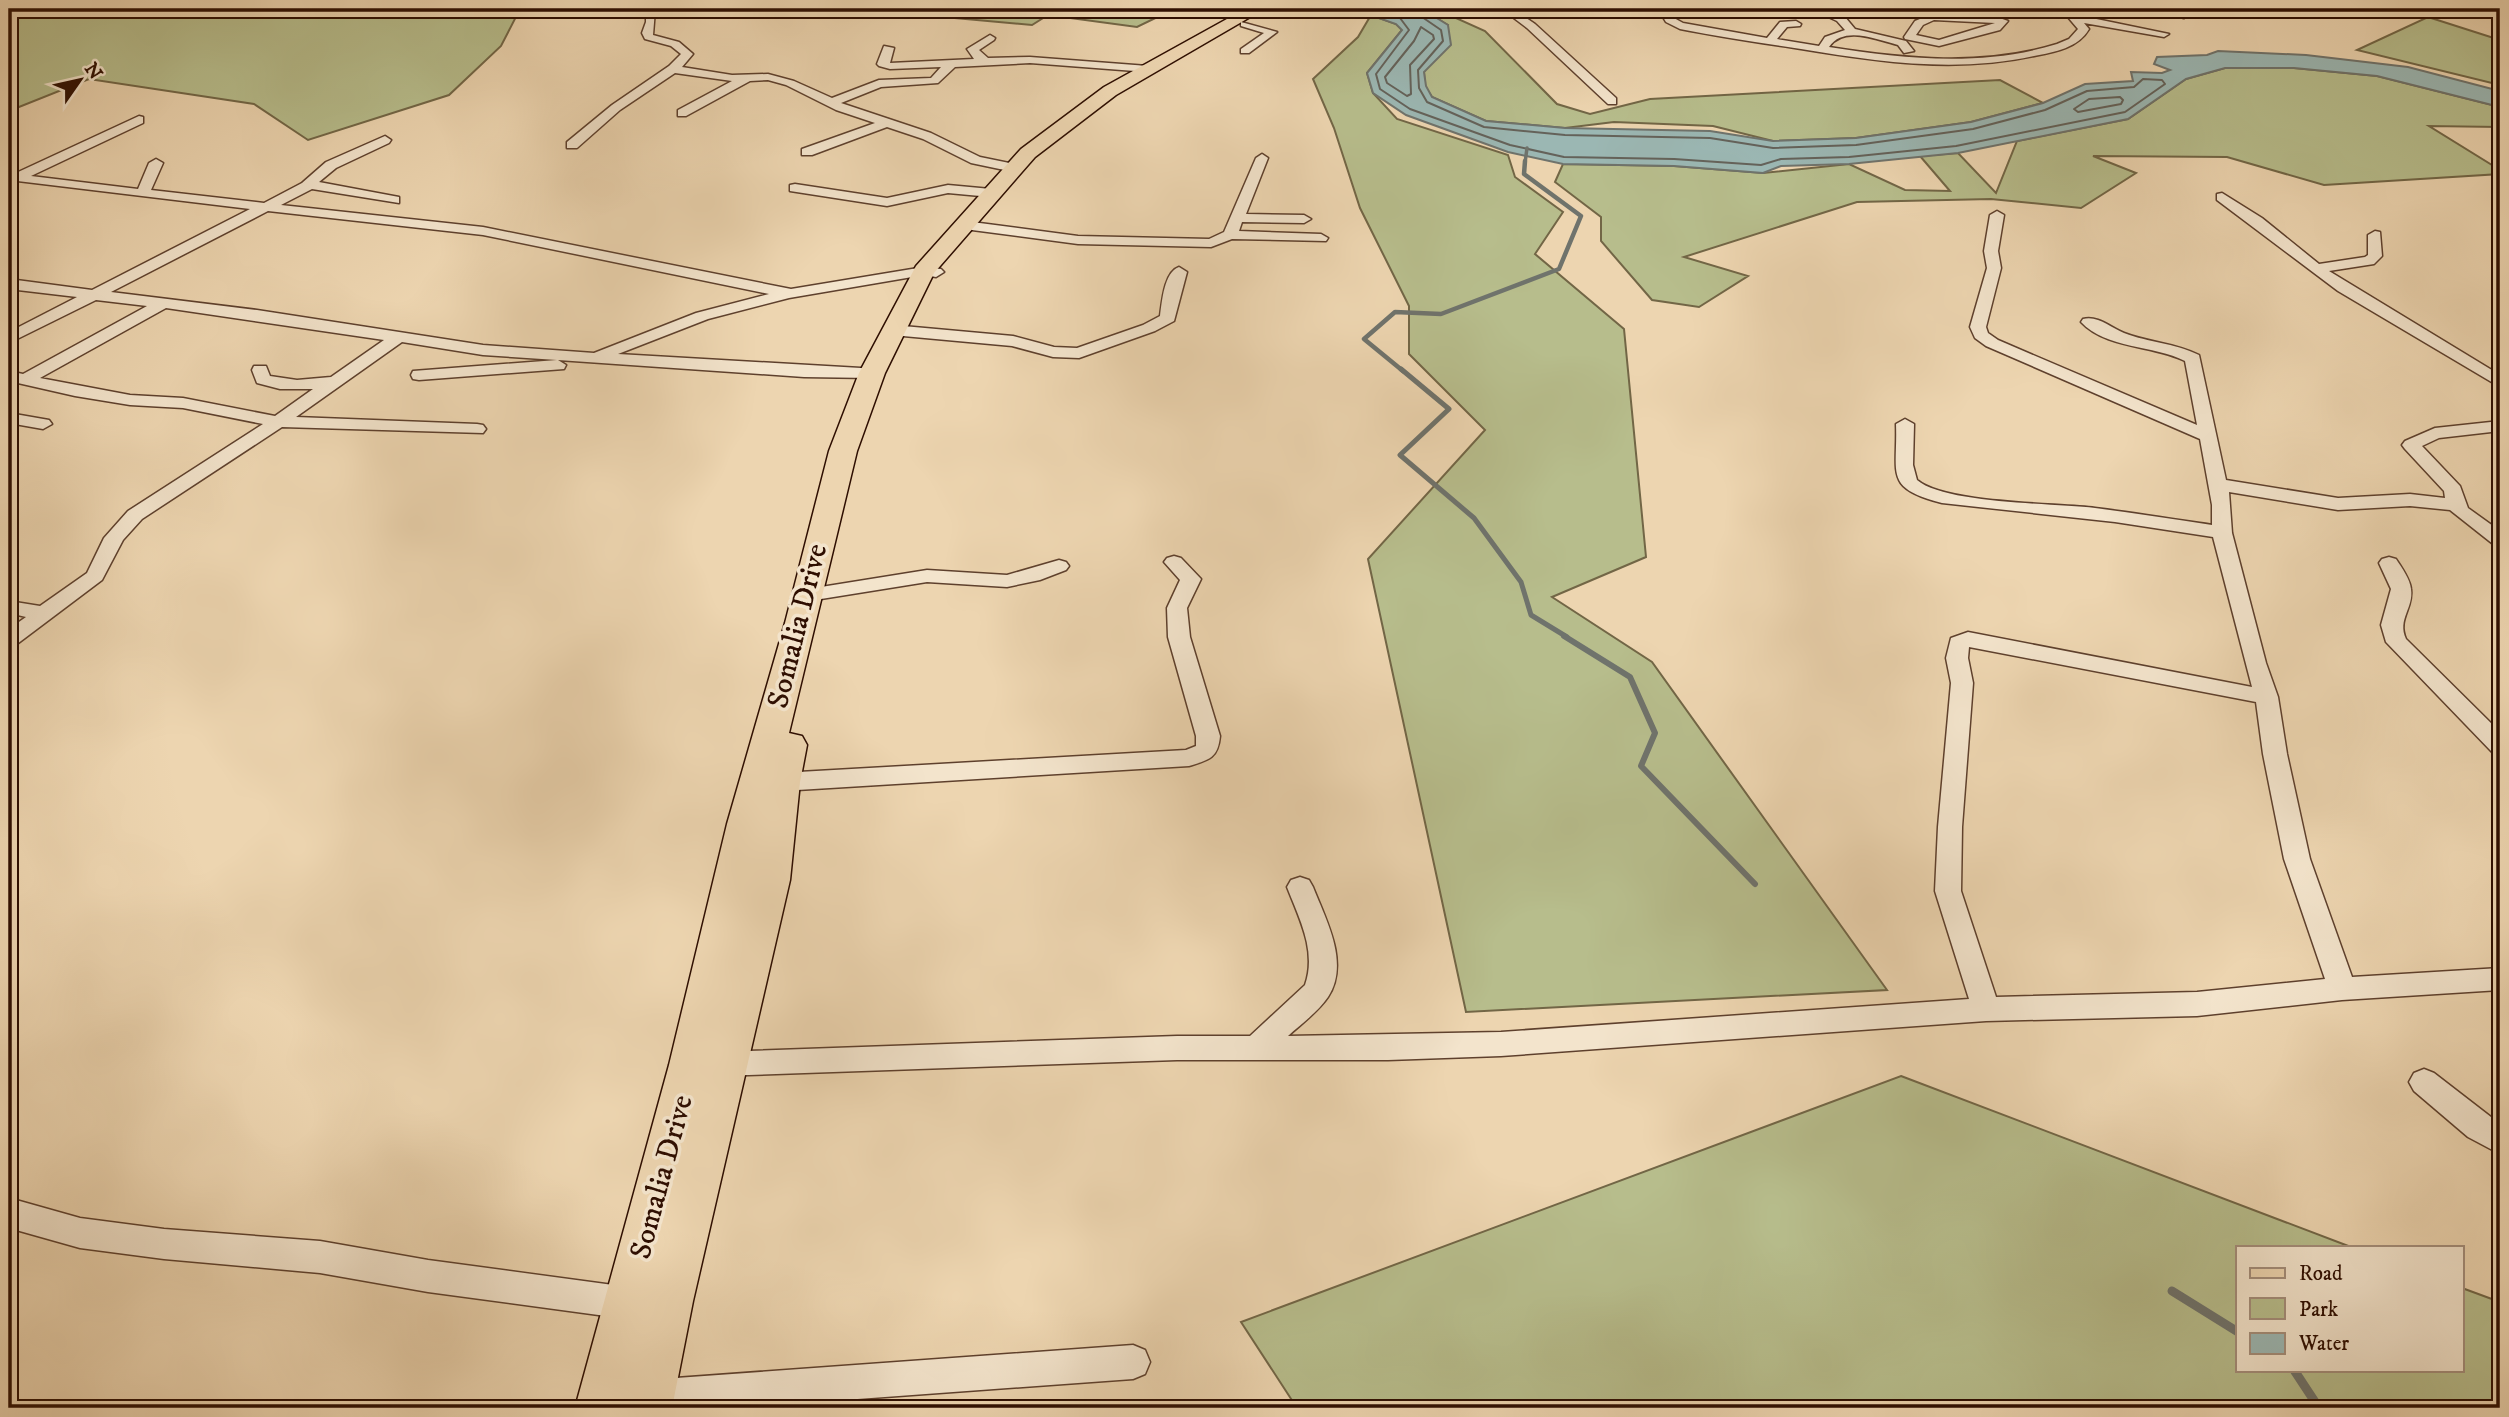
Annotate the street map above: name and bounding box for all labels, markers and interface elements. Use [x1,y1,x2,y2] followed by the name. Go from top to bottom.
[46,46,116,116] north arrow
[79,58,107,85] text: N
[760,540,836,712] street label: Somalia Drive
[622,1091,702,1263] street label: Somalia Drive
[2236,1246,2464,1372] legend
[2299,1261,2343,1287] text: Road
[2299,1297,2339,1323] text: Park
[2298,1331,2349,1357] text: Water

